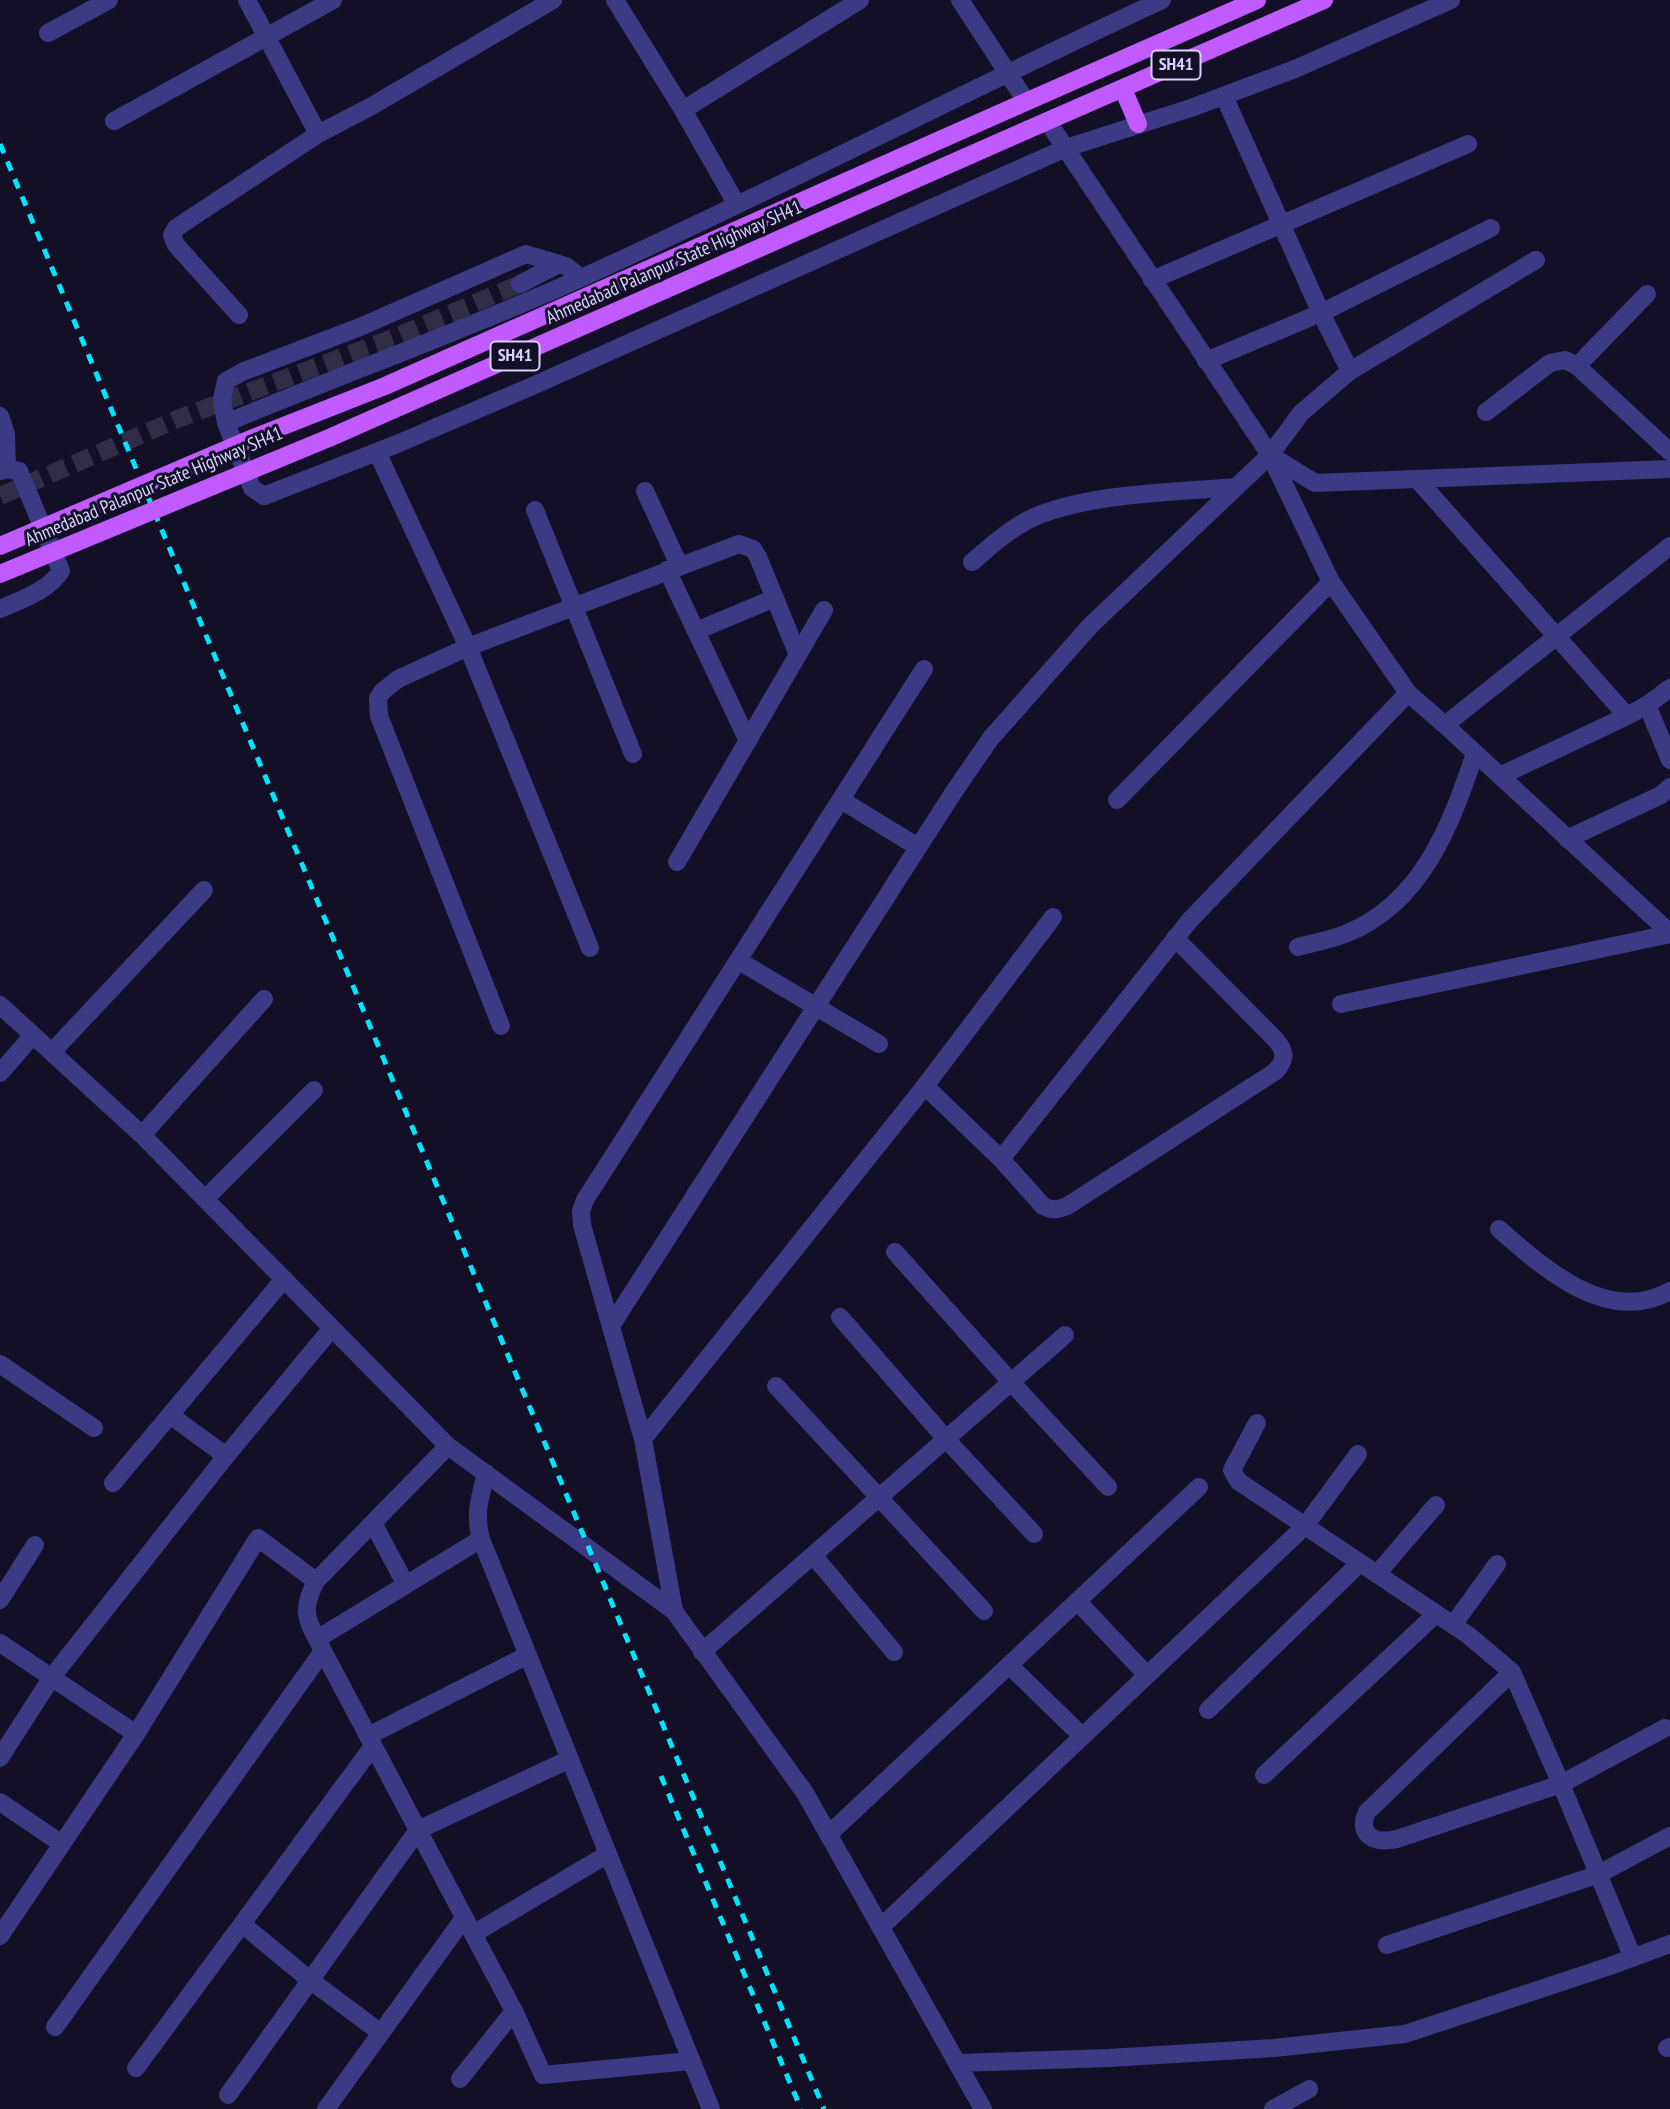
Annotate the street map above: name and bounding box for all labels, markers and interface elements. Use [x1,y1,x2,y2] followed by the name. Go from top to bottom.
[1152,51,1200,80] road number: SH41
[543,196,805,330] street label: Ahmedabad Palanpur State Highway SH41
[490,342,540,370] road number: SH41
[22,422,286,552] street label: Ahmedabad Palanpur State Highway SH41

